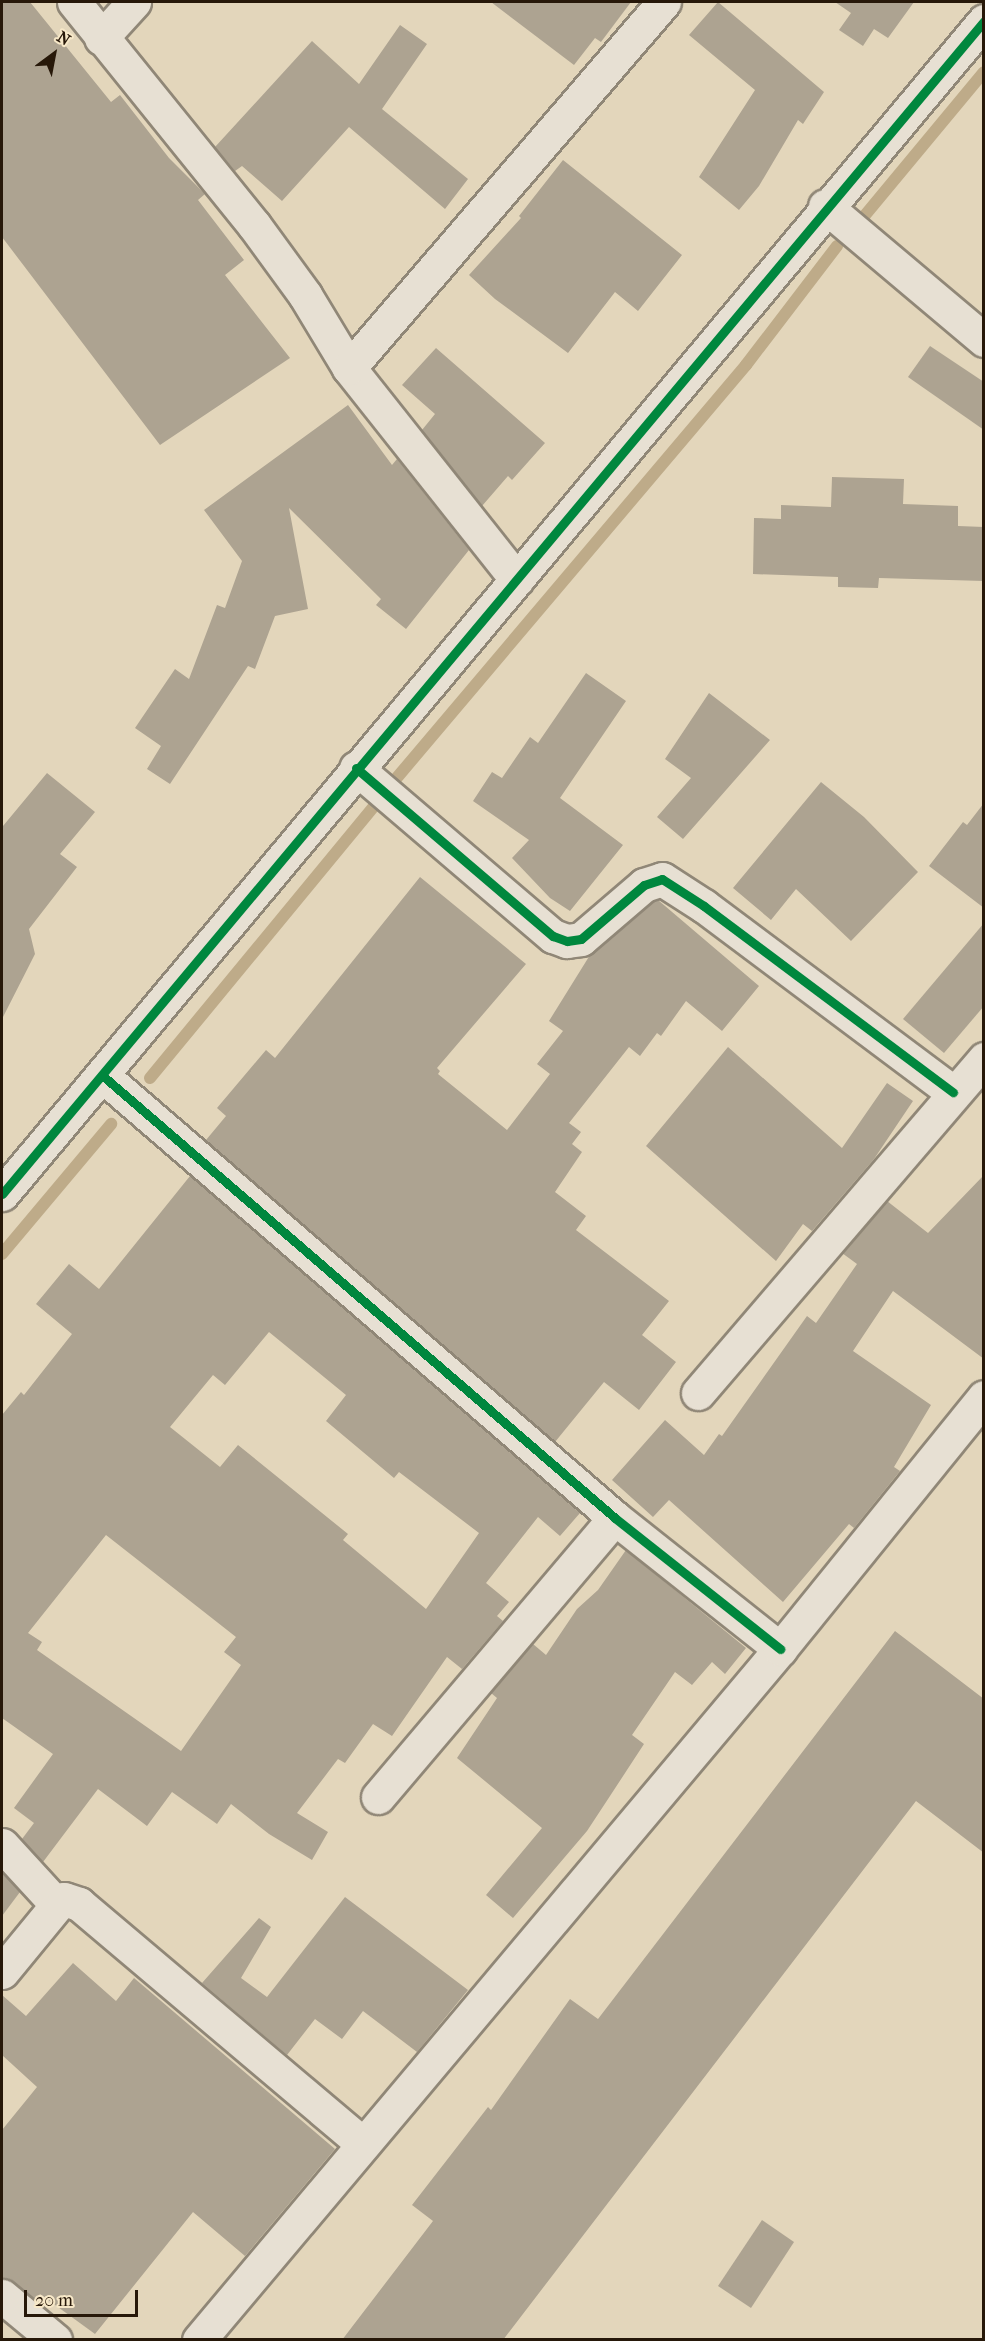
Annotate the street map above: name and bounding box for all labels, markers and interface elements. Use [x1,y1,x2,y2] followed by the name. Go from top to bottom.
[24,24,84,84] north arrow
[54,27,74,50] text: N
[27,2278,141,2316] scale bar
[35,2290,73,2311] text: 20 m

